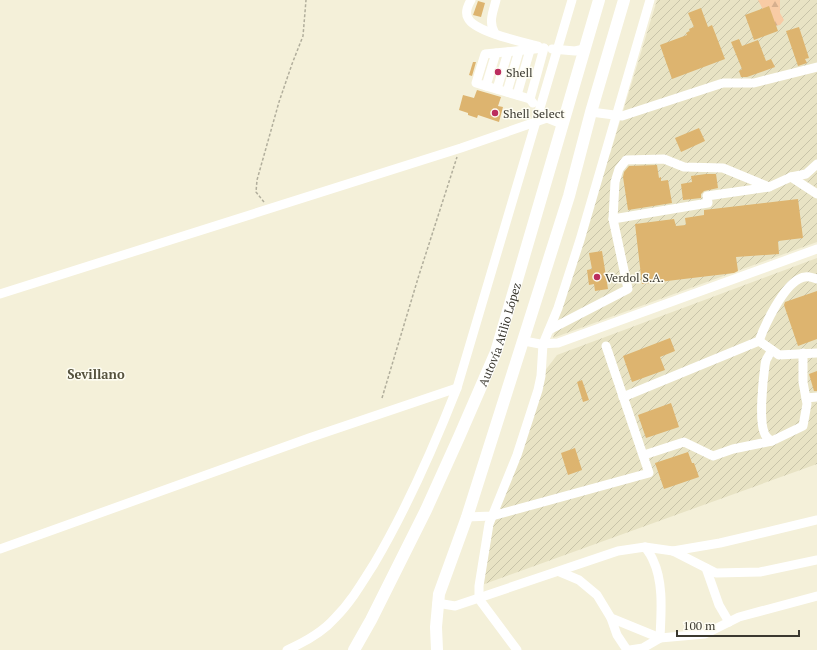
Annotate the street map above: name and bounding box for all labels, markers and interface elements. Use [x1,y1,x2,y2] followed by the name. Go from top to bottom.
[506,65,533,80] place label: Shell
[493,67,503,77] marker: Shell
[503,106,565,121] place label: Shell Select
[490,108,500,118] marker: Shell Select
[605,270,664,285] place label: Verdol S.A.
[592,272,602,282] marker: Verdol S.A.
[474,281,523,389] street label: Autovía Atilio López
[67,365,125,383] district label: Sevillano
[677,612,799,638] scale bar
[683,618,716,633] text: 100 m

